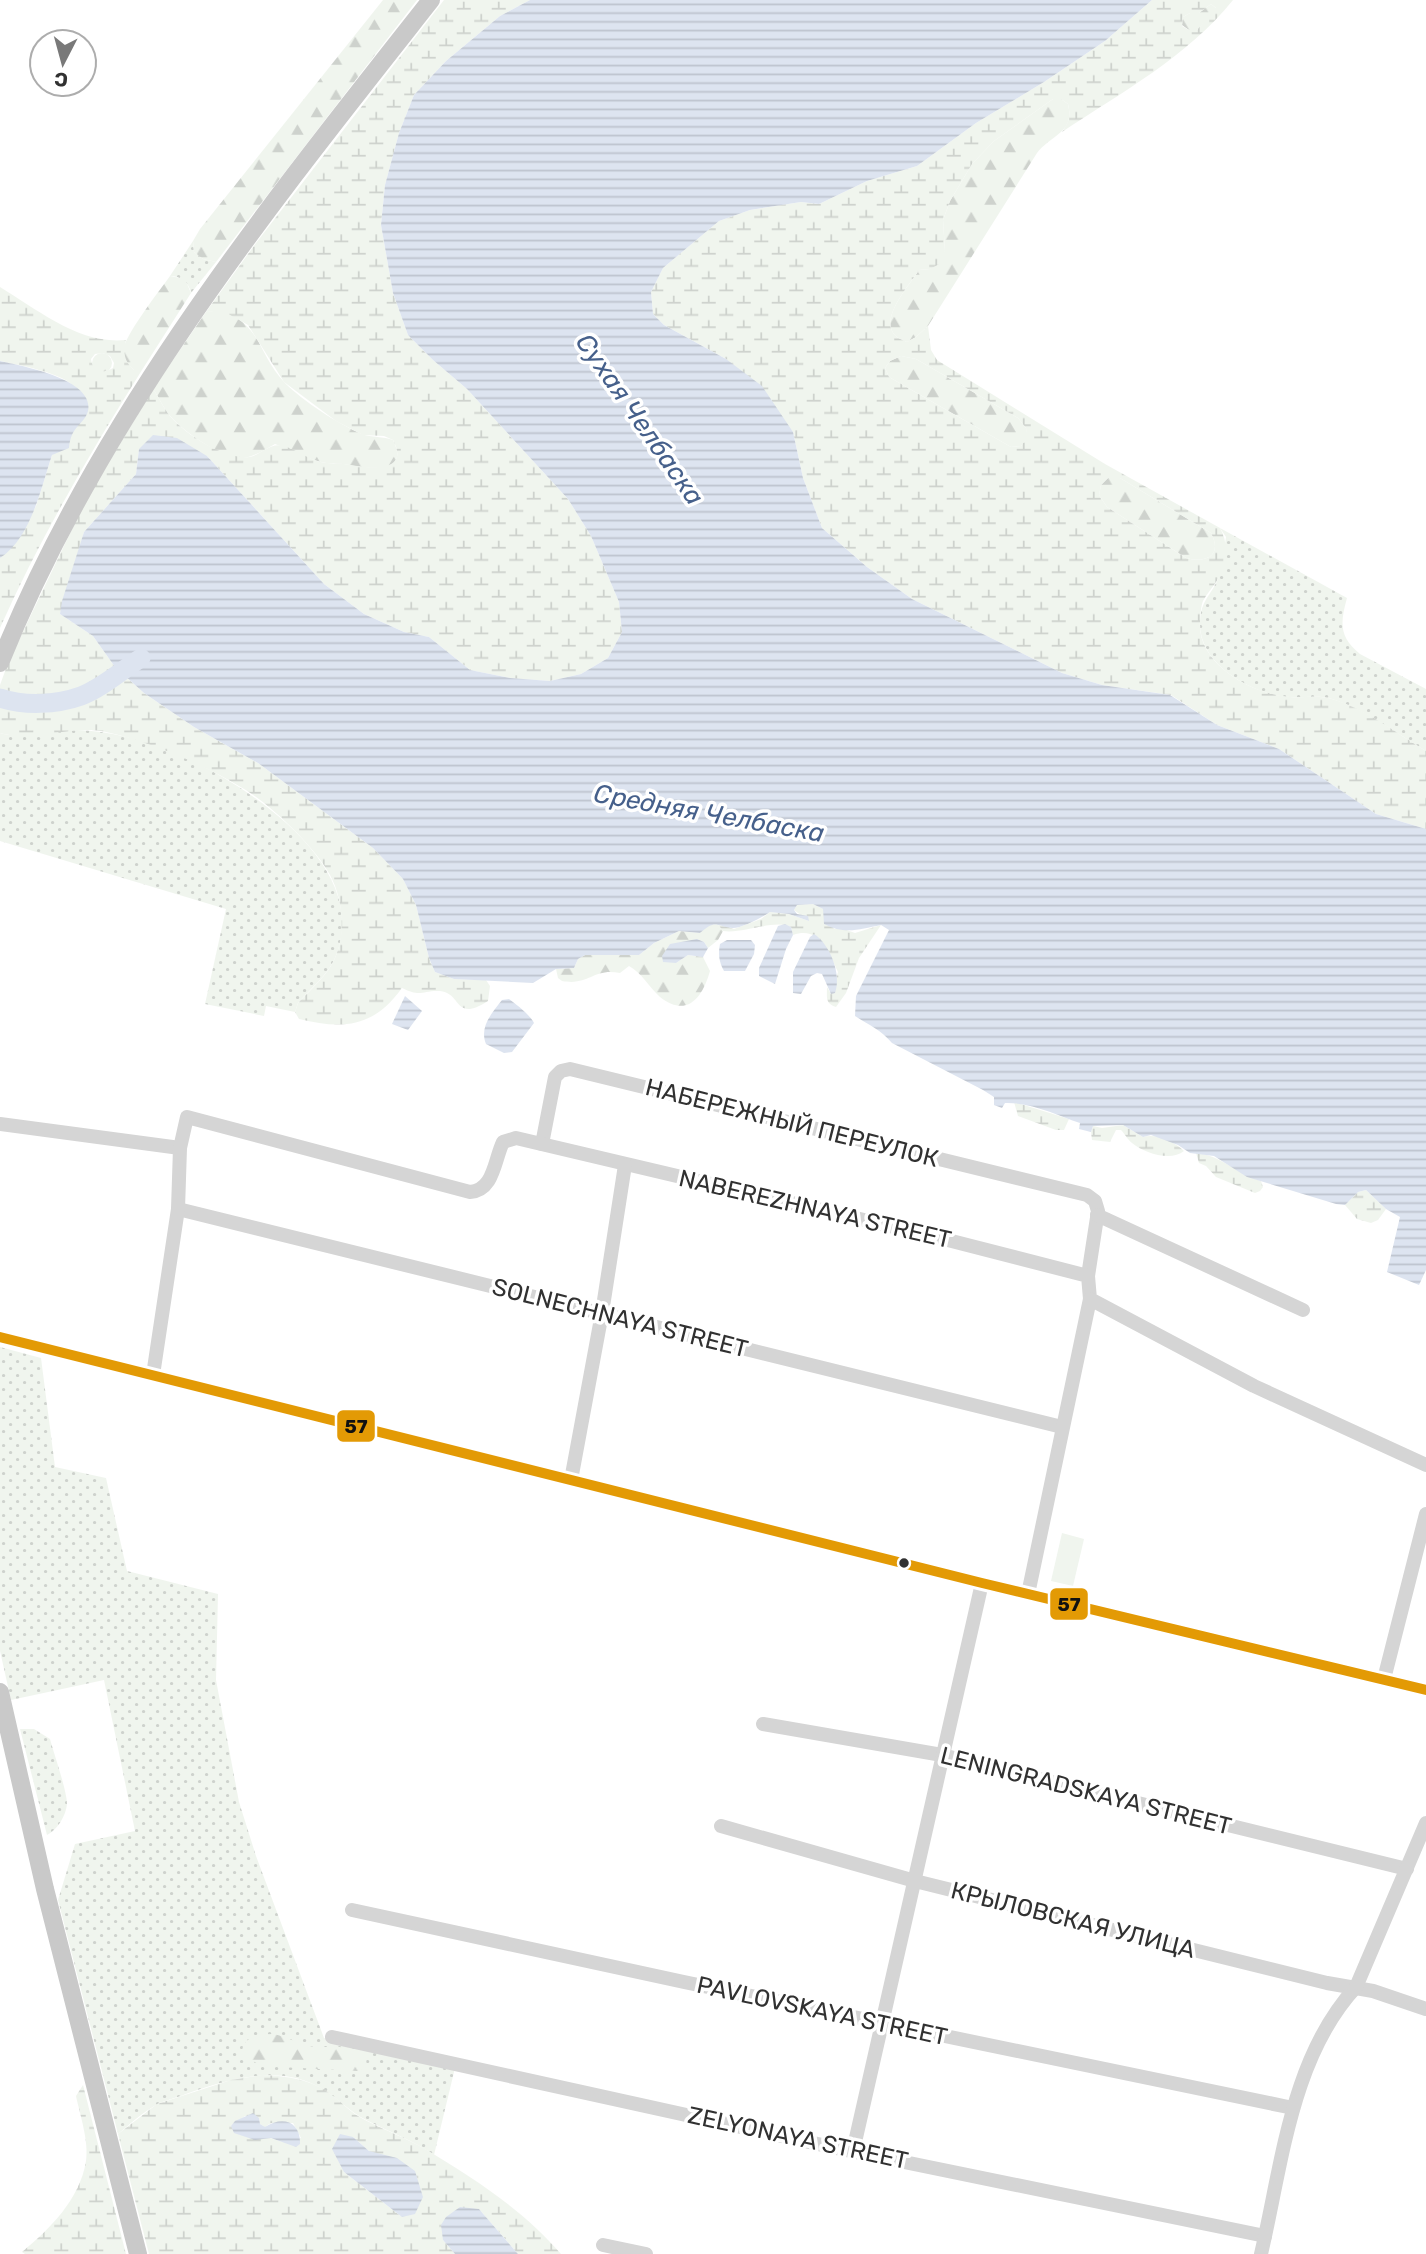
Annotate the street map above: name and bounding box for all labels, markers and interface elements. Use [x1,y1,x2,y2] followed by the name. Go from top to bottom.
[28,28,98,98] north arrow
[53,67,69,92] text: С
[569,328,710,511] water label: Сухая Челбаска
[591,778,827,849] water label: Средняя Челбаска
[643,1073,941,1173] street label: НАБЕРЕЖНЫЙ ПЕРЕУЛОК
[676,1164,954,1254] street label: NABEREZHNAYA STREET
[489,1273,751,1363] street label: SOLNECHNAYA STREET
[336,1409,376,1443] line badge: 57
[344,1415,368,1438] text: 57
[897,1556,911,1570] unlabelled marker
[1049,1587,1089,1621] line badge: 57
[1057,1593,1081,1616] text: 57
[938,1741,1234,1841] street label: LENINGRADSKAYA STREET
[948,1876,1198,1964] street label: КРЫЛОВСКАЯ УЛИЦА
[694,1971,950,2051] street label: PAVLOVSKAYA STREET
[685,2101,911,2175] street label: ZELYONAYA STREET

